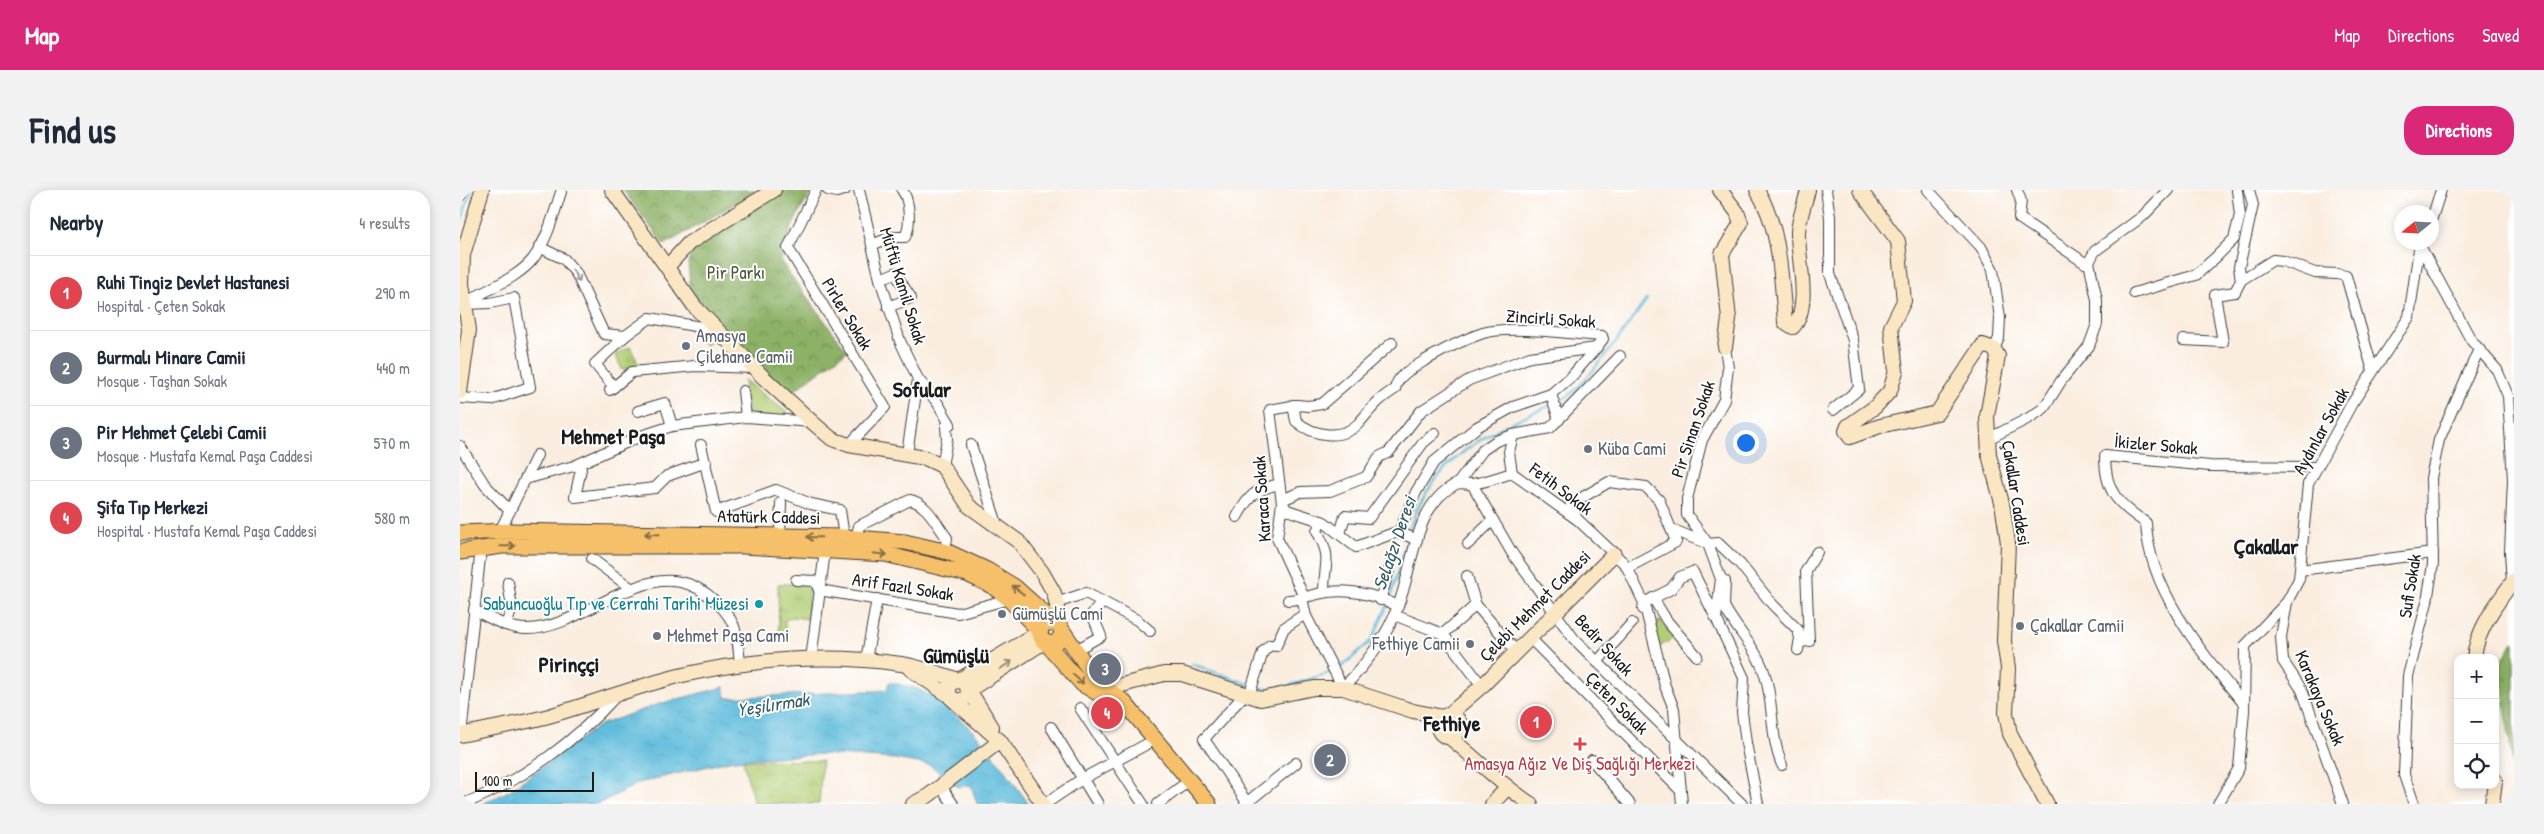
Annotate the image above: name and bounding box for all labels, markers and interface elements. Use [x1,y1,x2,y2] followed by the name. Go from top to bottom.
[25,19,59,51] text: Map
[2335,23,2360,48] text: Map
[2388,23,2454,48] text: Directions
[2482,23,2519,48] text: Saved
[2404,106,2514,155] button: Directions
[30,107,116,154] text: Find us
[2394,205,2439,250] north arrow
[50,208,103,237] text: Nearby
[359,212,410,234] text: 4 results
[874,224,933,348] street label: Müftü Kamil Sokak
[707,260,765,285] park label: Pir Parkı
[572,268,582,282] one-way arrow
[97,269,290,295] text: Ruhi Tingiz Devlet Hastanesi
[816,273,879,355] street label: Pirler Sokak
[63,282,69,304] text: 1
[375,282,410,304] text: 290 m
[97,295,225,317] text: Hospital · Çeten Sokak
[1505,303,1597,334] street label: Zincirli Sokak
[696,323,793,369] place label: Amasya Çilehane Camii
[680,340,692,352] marker: Amasya Çilehane Camii
[97,344,246,370] text: Burmalı Minare Camii
[62,357,70,379] text: 2
[376,357,410,379] text: 440 m
[97,370,227,392] text: Mosque · Taşhan Sokak
[893,374,952,404] district label: Sofular
[1664,377,1721,481] street label: Pir Sinan Sokak
[2286,382,2355,479] street label: Aydınlar Sokak
[97,419,267,445] text: Pir Mehmet Çelebi Camii
[561,421,665,451] district label: Mehmet Paşa
[2113,428,2199,461] street label: İkizler Sokak
[1733,430,1759,456] your location
[62,432,70,454] text: 3
[374,432,410,454] text: 570 m
[1598,436,1666,461] place label: Küba Cami
[1996,438,2037,547] street label: Çakallar Caddesi
[1582,443,1594,455] marker: Küba Cami
[97,445,313,467] text: Mosque · Mustafa Kemal Paşa Caddesi
[1246,455,1277,543] street label: Karaca Sokak
[1524,456,1599,521] street label: Fetih Sokak
[1366,491,1423,593] water label: Selağzı Deresi
[97,494,208,520] text: Şifa Tıp Merkezi
[717,503,821,530] street label: Atatürk Caddesi
[63,507,69,529] text: 4
[375,507,410,529] text: 580 m
[97,520,317,542] text: Hospital · Mustafa Kemal Paşa Caddesi
[644,529,660,539] one-way arrow
[2233,531,2299,561] district label: Çakallar
[807,532,823,541] one-way arrow
[500,541,516,551] one-way arrow
[1473,544,1596,667] street label: Çelebi Mehmet Caddesi
[872,549,888,559] one-way arrow
[2392,552,2427,620] street label: Sufi Sokak
[851,566,956,607] street label: Arif Fazıl Sokak
[1012,585,1025,596] one-way arrow
[483,591,749,616] place label: Sabuncuoğlu Tıp ve Cerrahi Tarihi Müzesi
[753,598,765,610] marker: Sabuncuoğlu Tıp ve Cerrahi Tarihi Müzesi
[1012,601,1104,626] place label: Gümüşlü Cami
[996,608,1008,620] marker: Gümüşlü Cami
[1569,608,1640,681] street label: Bedir Sokak
[2030,613,2125,638] place label: Çakallar Camii
[2014,620,2026,632] marker: Çakallar Camii
[667,623,789,648] place label: Mehmet Paşa Cami
[651,630,663,642] marker: Mehmet Paşa Cami
[1371,631,1460,656] place label: Fethiye Camii
[1464,638,1476,650] marker: Fethiye Camii
[923,640,989,670] district label: Gümüşlü
[2289,646,2352,750] street label: Karakaya Sokak
[539,649,599,679] district label: Pirinççi
[1089,650,1121,688] pin: 3
[2454,654,2499,789] map controls
[2454,654,2499,699] button: +
[999,660,1013,671] one-way arrow
[1580,665,1655,740] street label: Çeten Sokak
[1071,674,1084,685] one-way arrow
[735,685,813,723] water label: Yeşilırmak
[1091,694,1123,732] pin: 4
[2454,699,2499,744] button: −
[1520,703,1552,741] pin: 1
[1423,708,1481,739] district label: Fethiye
[1573,737,1587,751] marker: Amasya Ağız Ve Diş Sağlığı Merkezi
[1314,741,1346,779] pin: 2
[2454,744,2499,789] button: locate
[1464,751,1696,776] place label: Amasya Ağız Ve Diş Sağlığı Merkezi
[475,769,594,792] scale bar
[482,771,512,790] text: 100 m

